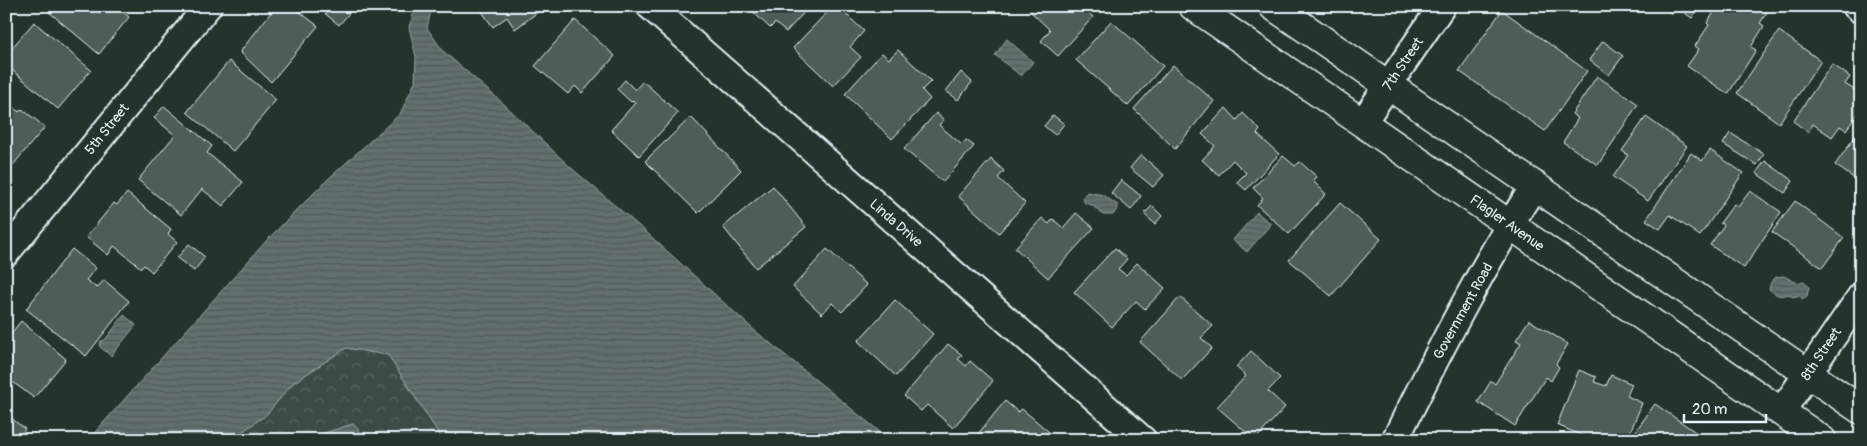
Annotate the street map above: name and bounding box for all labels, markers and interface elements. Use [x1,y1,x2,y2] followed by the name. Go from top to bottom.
[1379,34,1427,94] street label: 7th Street
[81,100,133,158] street label: 5th Street
[1467,191,1547,255] street label: Flagler Avenue
[866,195,926,251] street label: Linda Drive
[1430,260,1497,362] street label: Government Road
[1797,324,1845,384] street label: 8th Street
[1684,391,1767,423] scale bar
[1692,400,1727,419] text: 20 m

